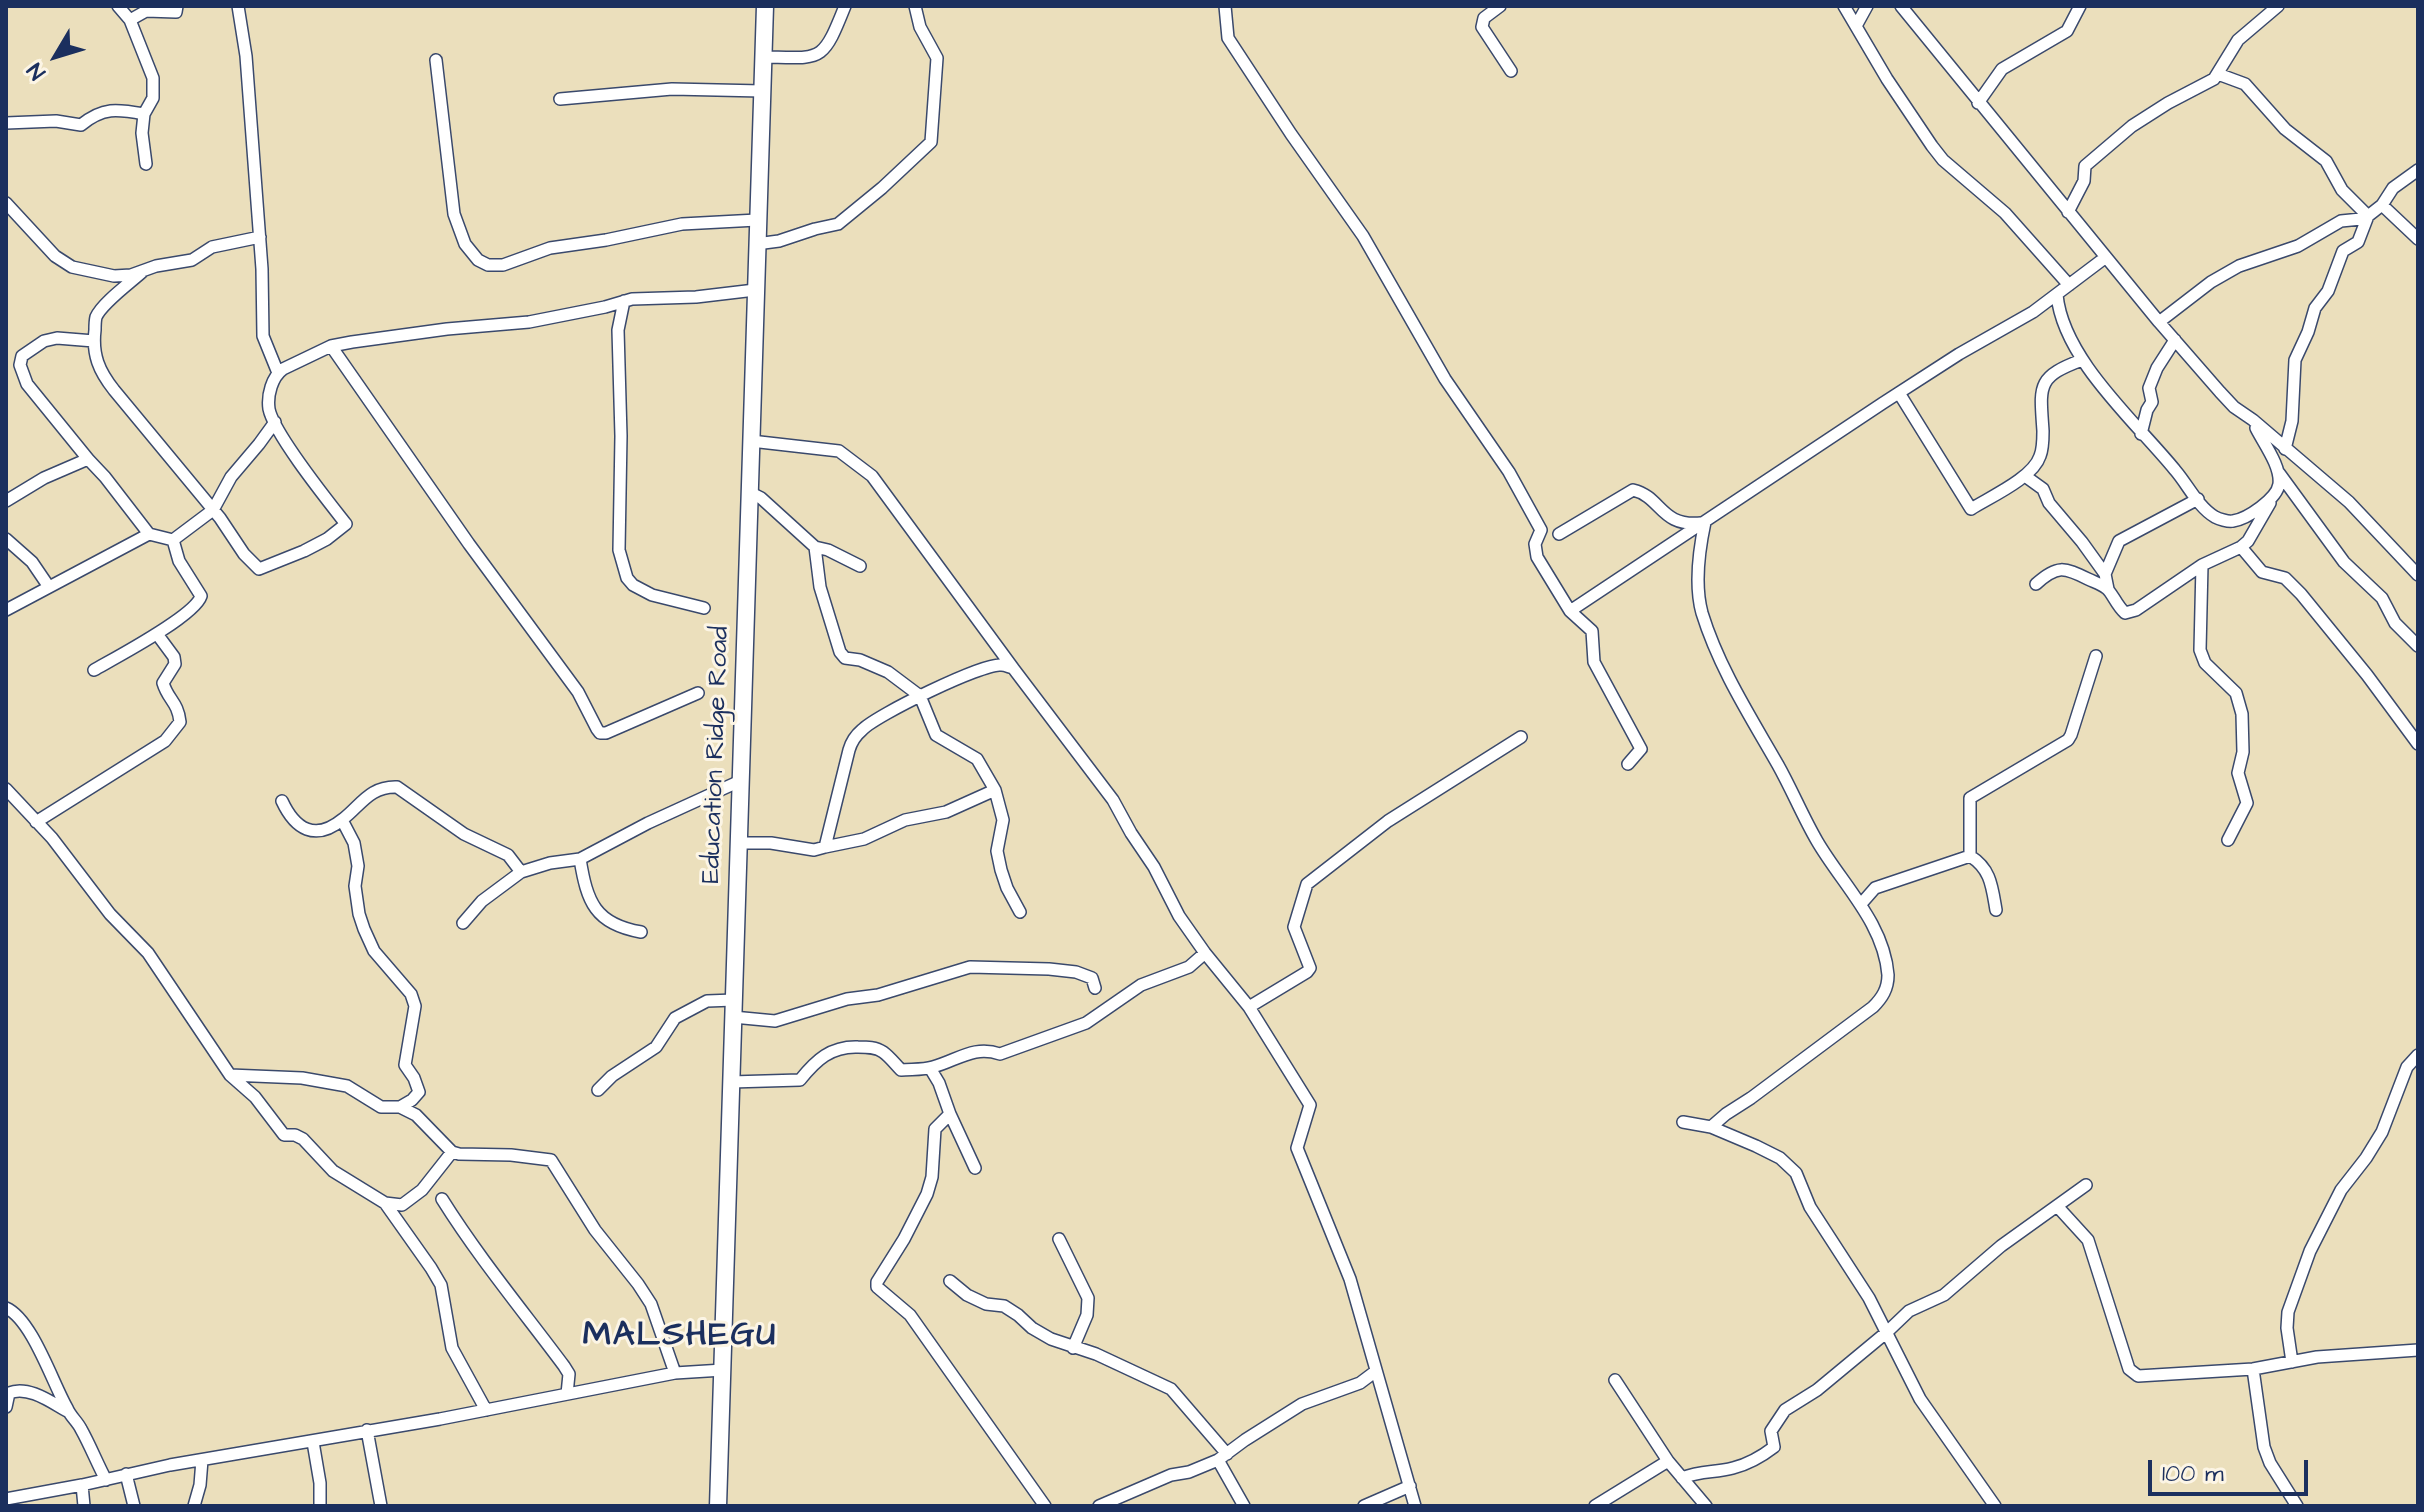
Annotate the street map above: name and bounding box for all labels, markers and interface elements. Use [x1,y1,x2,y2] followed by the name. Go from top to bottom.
[16,16,96,96] north arrow
[20,56,53,86] text: N
[697,626,737,884] street label: Education Ridge Road
[583,1317,777,1357] district label: MALSHEGU
[2152,1444,2312,1494] scale bar
[2162,1457,2224,1491] text: 100 m

